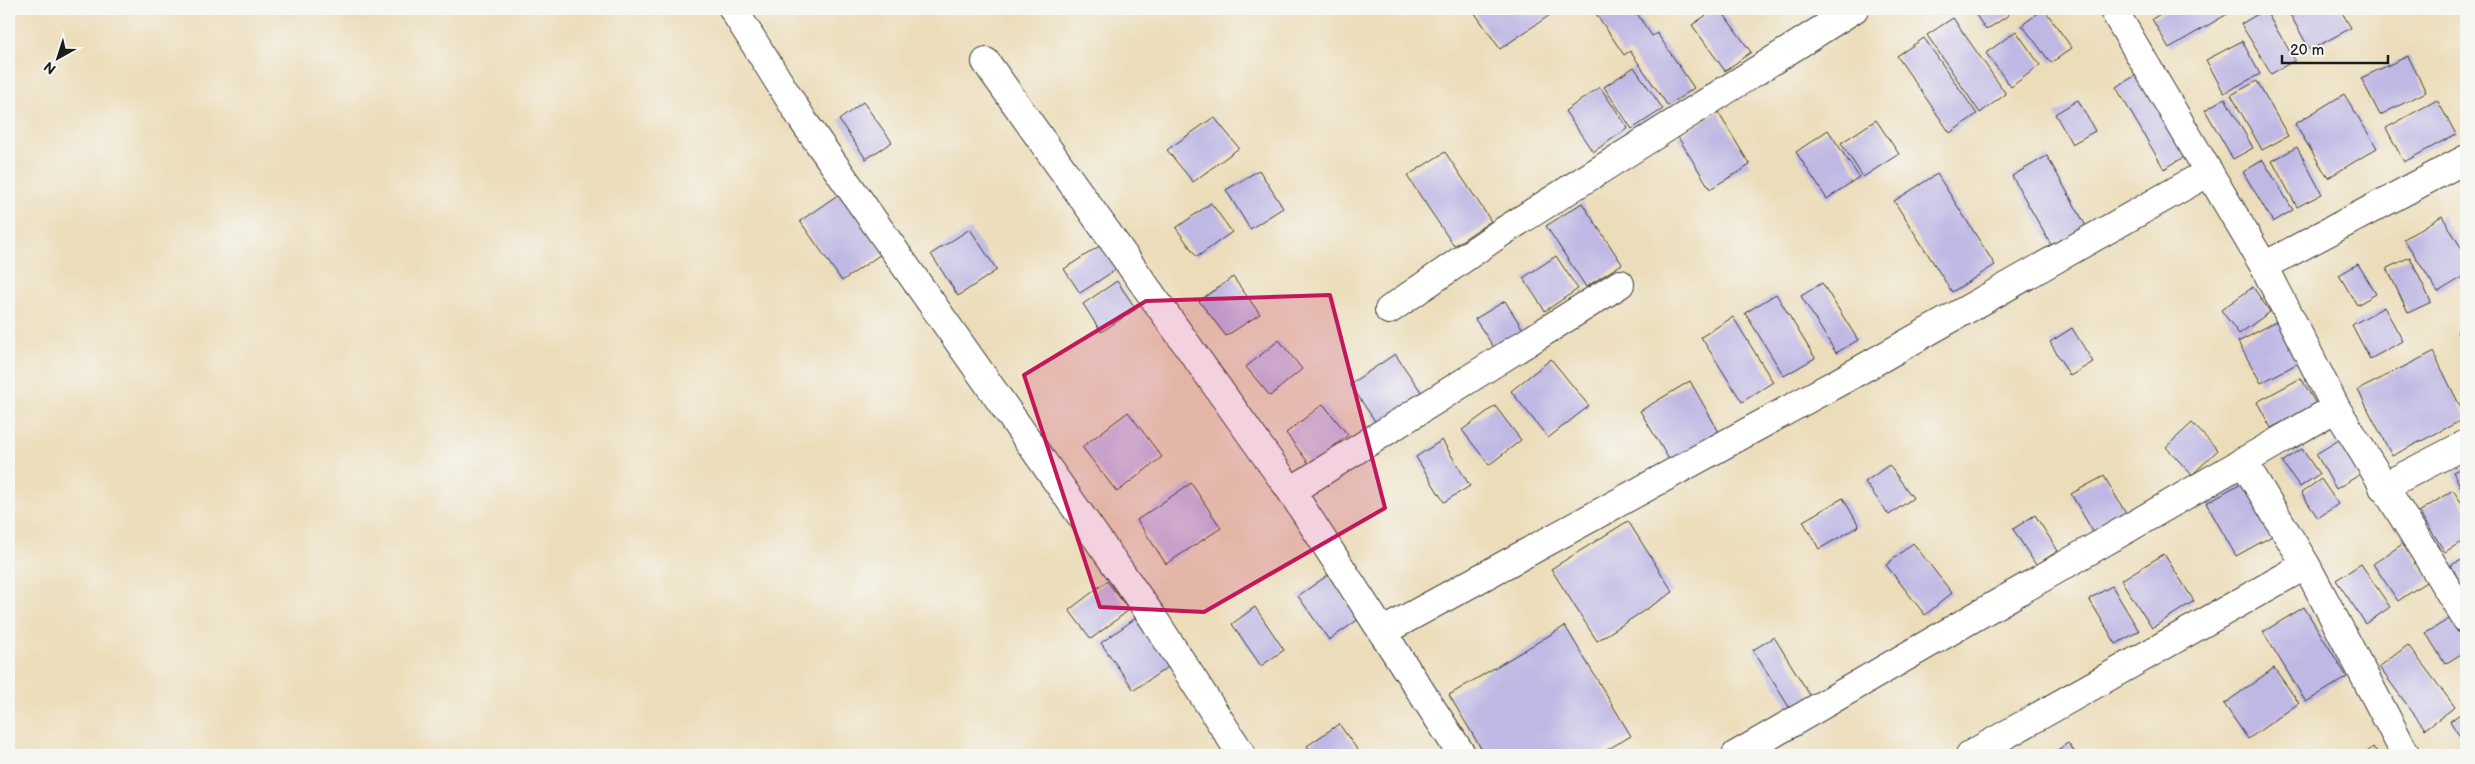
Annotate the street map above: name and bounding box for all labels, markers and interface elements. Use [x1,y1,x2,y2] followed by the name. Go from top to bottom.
[32,32,82,82] north arrow
[2282,32,2389,64] scale bar
[2290,41,2324,60] text: 20 m
[41,58,60,78] text: N

